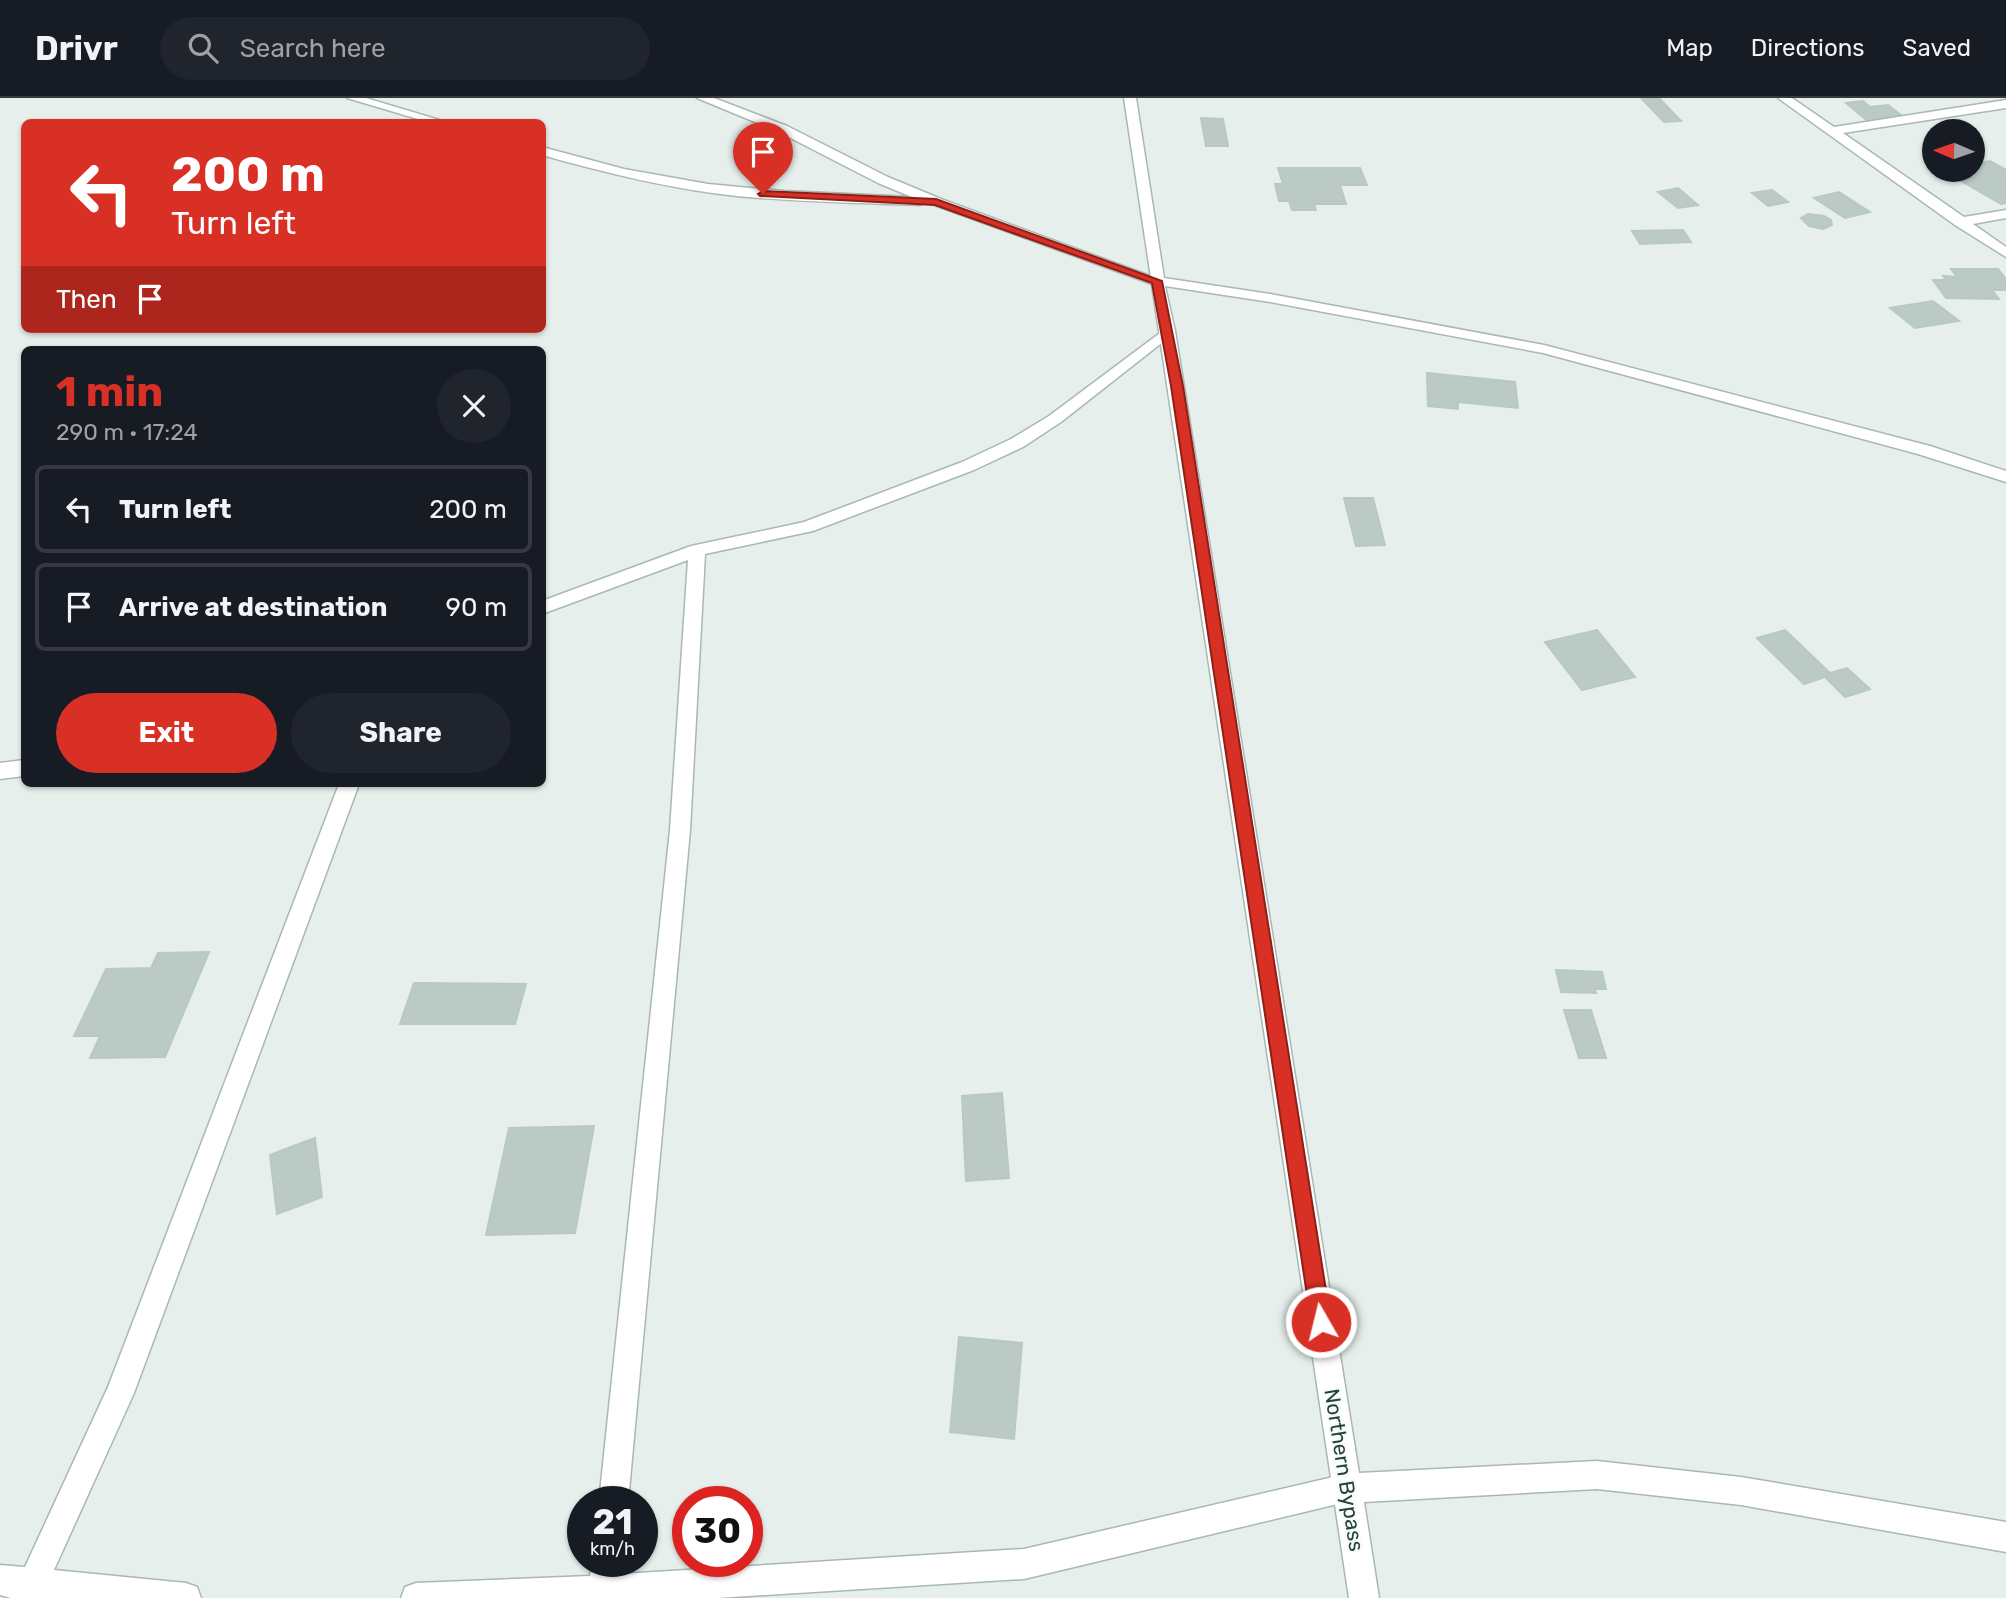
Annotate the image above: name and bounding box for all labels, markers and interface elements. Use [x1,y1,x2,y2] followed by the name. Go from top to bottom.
[160,17,650,80] search box
[35,29,118,68] text: Drivr
[184,29,222,67] icon: search
[240,33,386,64] text: Search here
[1666,34,1713,62] text: Map
[1751,34,1864,62] text: Directions
[1902,34,1971,62] text: Saved
[1922,119,1984,182] north arrow
[1922,119,1985,182] map controls
[733,122,793,194] pin
[744,133,782,171] icon: arrive
[171,145,325,203] text: 200 m
[56,147,147,238] icon: left
[171,204,296,242] text: Turn left
[131,280,169,318] icon: arrive
[56,284,117,315] text: Then
[56,367,163,417] text: 1 min
[437,369,511,443] button: close
[56,418,198,446] text: 290 m · 17:24
[60,490,98,528] icon: left
[119,494,231,525] text: Turn left
[429,494,507,525] text: 200 m
[60,588,98,626] icon: arrive
[119,592,387,623] text: Arrive at destination
[446,592,507,623] text: 90 m
[56,693,277,773] button: Exit
[291,693,511,773] button: Share
[1284,1285,1358,1359] position arrow
[1319,1387,1370,1553] street label: Northern Bypass
[672,1486,763,1577] speed limit sign: 30
[592,1501,633,1543] text: 21
[590,1538,635,1560] text: km/h

